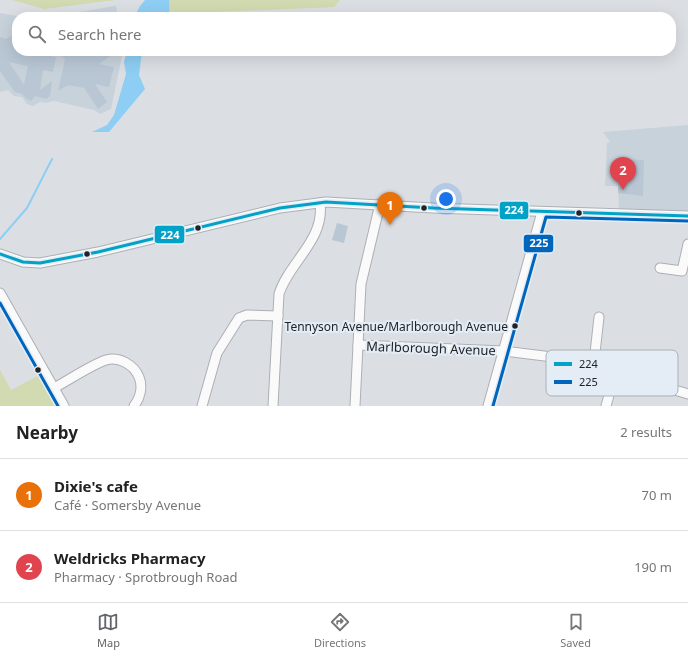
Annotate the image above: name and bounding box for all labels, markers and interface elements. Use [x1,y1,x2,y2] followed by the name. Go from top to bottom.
[12,12,676,56] search box
[26,23,48,45] icon: search
[58,24,141,44] text: Search here
[610,157,636,190] pin: 2
[436,189,456,209] your location
[377,192,403,225] pin: 1
[499,201,529,220] line badge: 224
[505,202,524,217] text: 224
[419,203,429,213] unlabelled marker
[574,208,584,218] unlabelled marker
[193,223,203,233] unlabelled marker
[154,225,185,244] line badge: 224
[161,227,180,242] text: 224
[523,234,554,253] line badge: 225
[530,235,548,250] text: 225
[82,249,92,259] unlabelled marker
[285,318,508,335] place label: Tennyson Avenue/Marlborough Avenue
[510,321,520,331] marker: Tennyson Avenue/Marlborough Avenue
[366,337,496,359] street label: Marlborough Avenue
[546,350,678,396] legend
[579,356,599,371] text: 224
[33,365,43,375] unlabelled marker
[579,374,598,389] text: 225
[16,421,78,444] text: Nearby
[620,423,672,441] text: 2 results
[54,476,138,496] text: Dixie's cafe
[25,486,33,504] text: 1
[642,486,672,504] text: 70 m
[54,496,201,514] text: Café · Somersby Avenue
[54,548,205,568] text: Weldricks Pharmacy
[25,558,33,576] text: 2
[634,558,672,576] text: 190 m
[54,568,238,586] text: Pharmacy · Sprotbrough Road
[97,611,120,650] tab: Map
[314,611,366,650] tab: Directions
[560,611,591,650] tab: Saved

